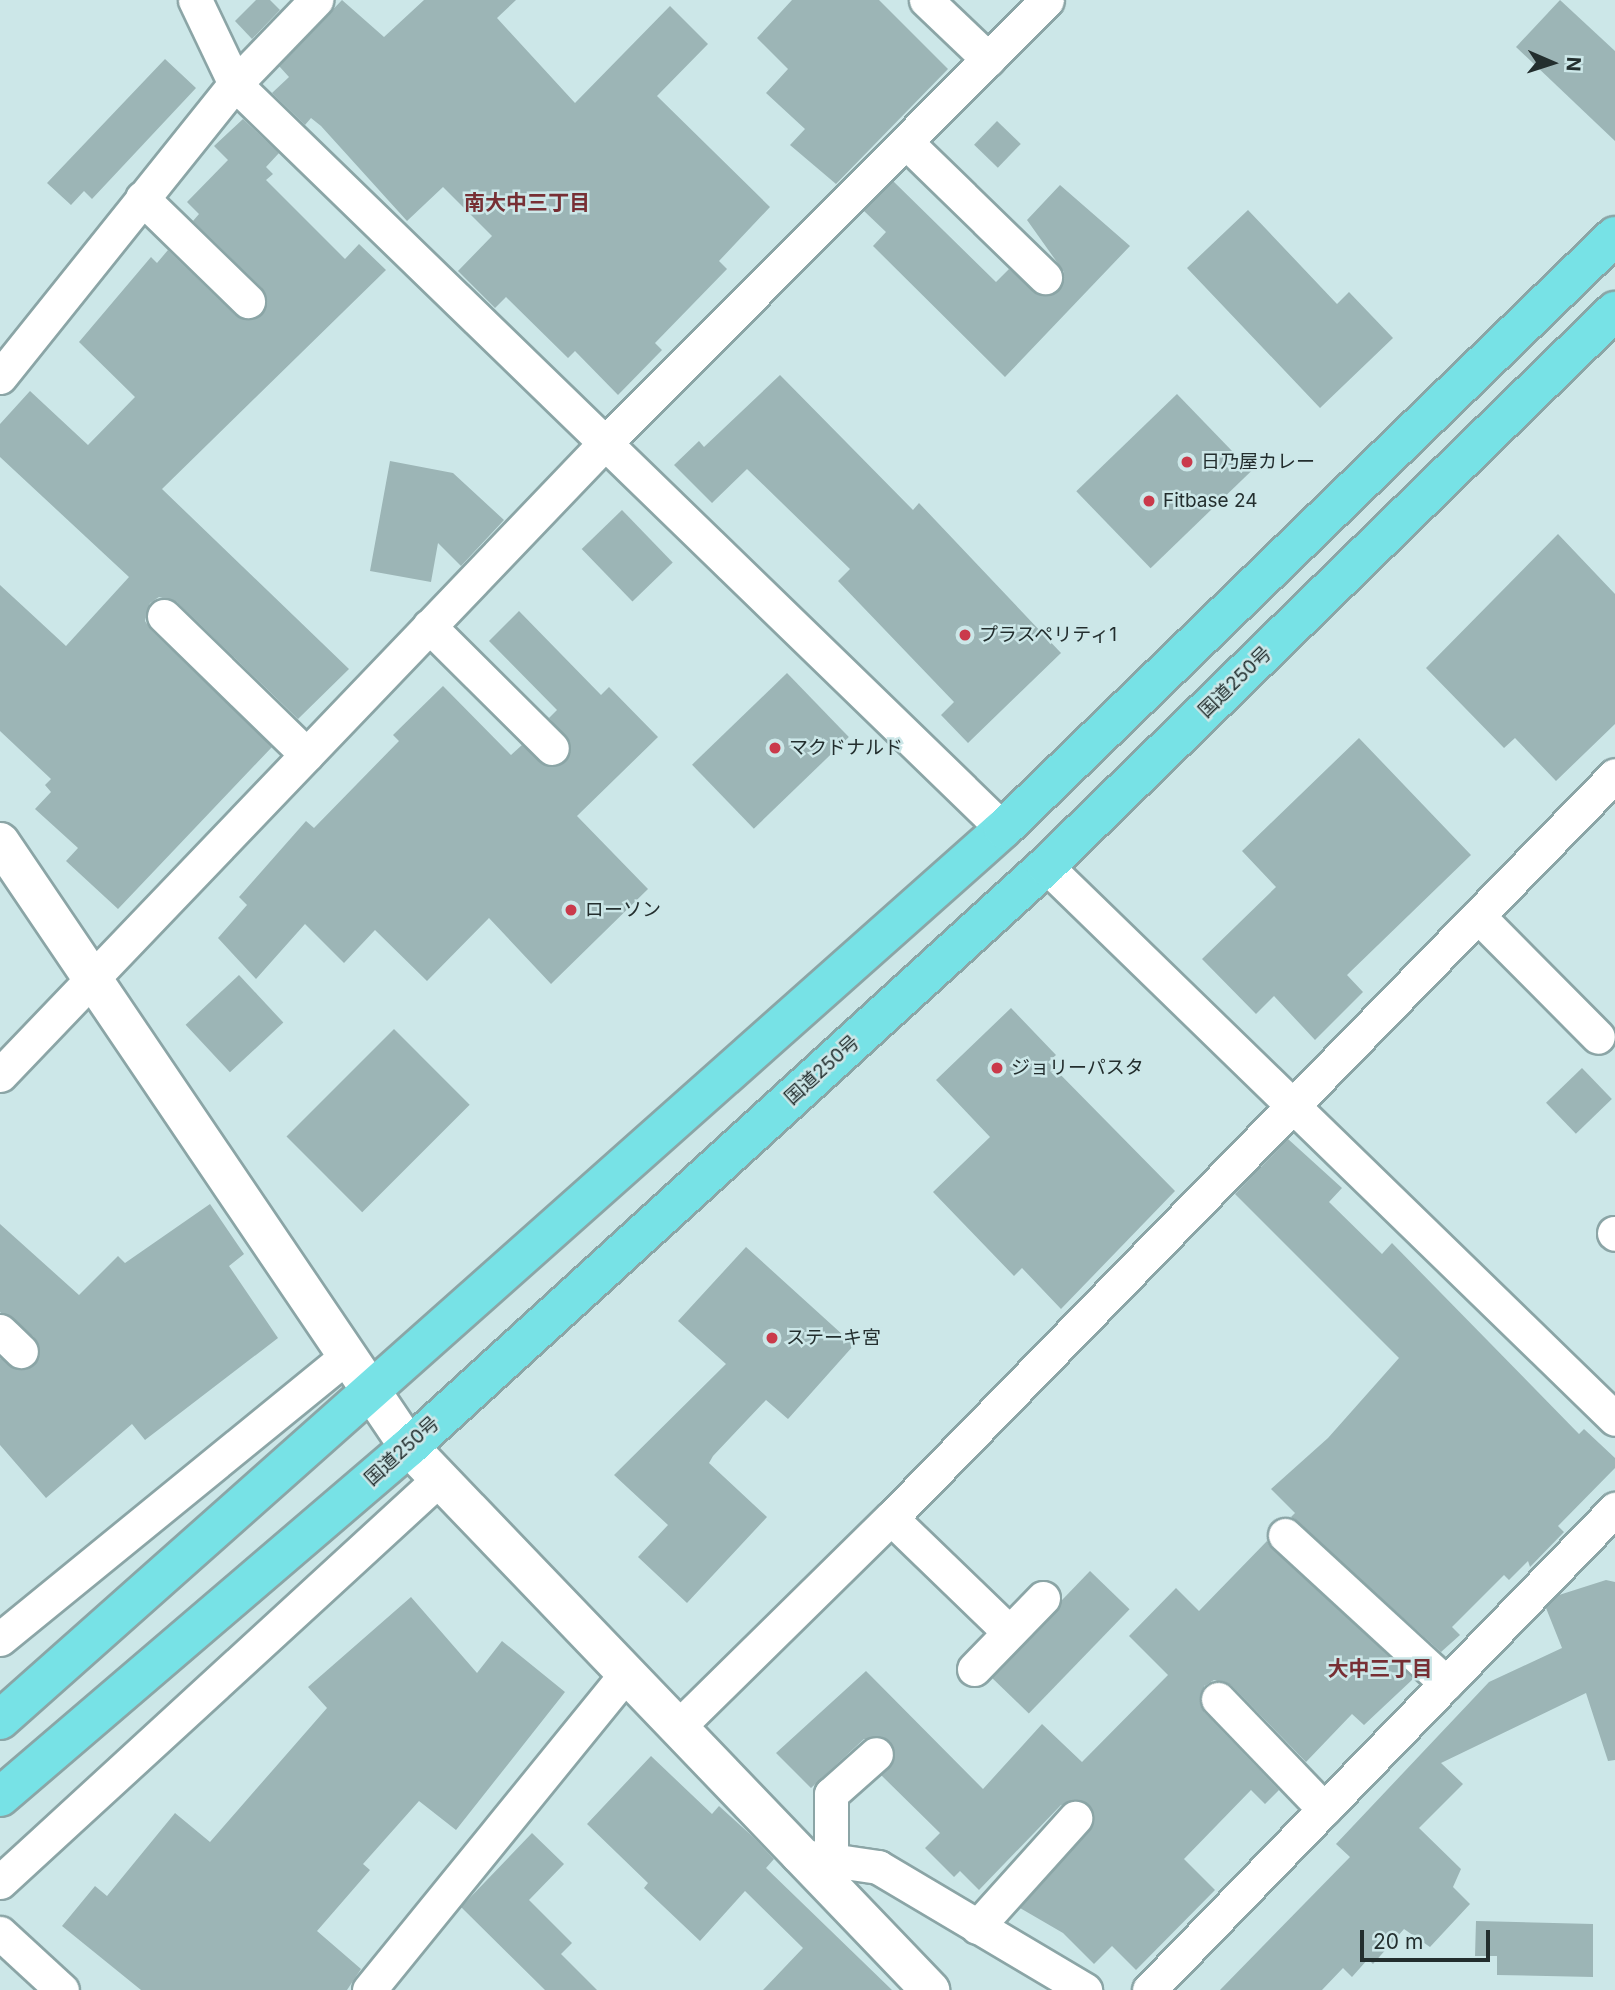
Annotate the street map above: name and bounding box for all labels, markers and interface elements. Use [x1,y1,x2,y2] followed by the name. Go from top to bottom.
[1517,28,1587,98] north arrow
[1562,56,1585,72] text: N
[464,190,590,216] district label: 南大中三丁目
[1201,451,1315,473] place label: 日乃屋カレー
[1179,454,1195,470] marker: 日乃屋カレー
[1163,490,1258,512] place label: Fitbase 24
[1141,493,1157,509] marker: Fitbase 24
[979,624,1120,646] place label: プラスペリティ1
[957,627,973,643] marker: プラスペリティ1
[1194,642,1276,722] street label: 国道250号
[789,737,903,759] place label: マクドナルド
[767,740,783,756] marker: マクドナルド
[585,899,661,921] place label: ローソン
[563,902,579,918] marker: ローソン
[780,1031,864,1109] street label: 国道250号
[1011,1057,1144,1079] place label: ジョリーパスタ
[989,1060,1005,1076] marker: ジョリーパスタ
[786,1327,881,1349] place label: ステーキ宮
[764,1330,780,1346] marker: ステーキ宮
[360,1412,444,1490] street label: 国道250号
[1328,1656,1432,1682] district label: 大中三丁目
[1363,1916,1492,1960] scale bar
[1373,1929,1423,1954] text: 20 m

